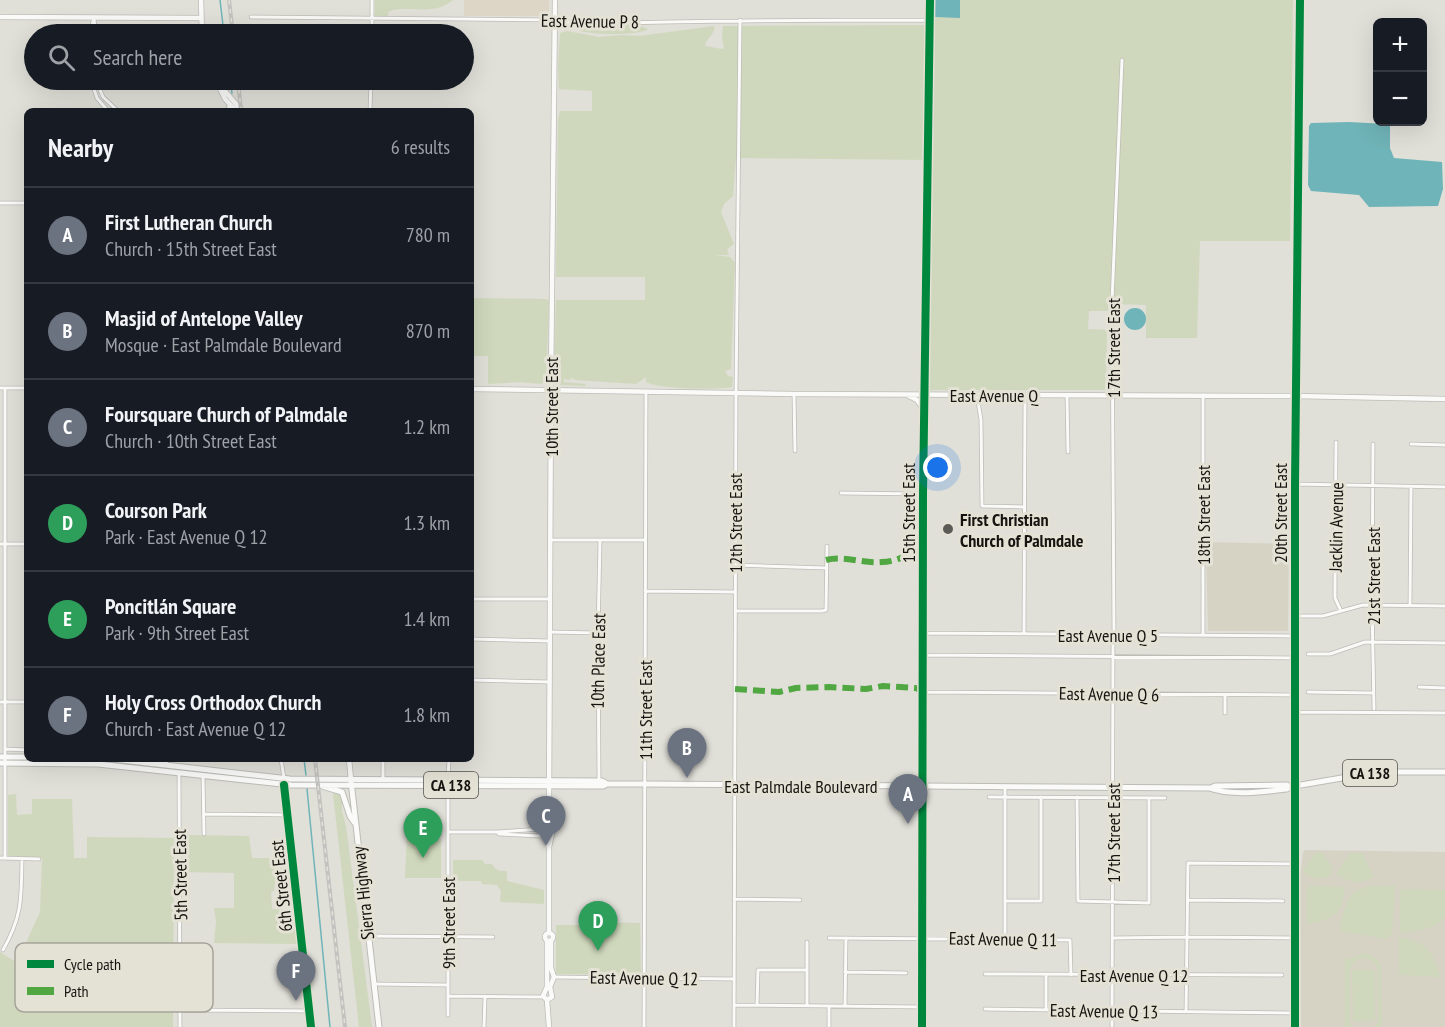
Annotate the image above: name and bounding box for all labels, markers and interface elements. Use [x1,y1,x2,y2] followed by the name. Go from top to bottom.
[541,9,639,33] street label: East Avenue P 8
[1373,18,1427,126] map controls
[1373,18,1427,72] button: +
[24,24,474,90] search box
[45,41,78,74] icon: search
[93,43,182,71] text: Search here
[1373,72,1427,126] button: −
[48,131,113,164] text: Nearby
[391,134,450,160] text: 6 results
[105,208,273,236] text: First Lutheran Church
[62,222,73,248] text: A
[406,222,450,248] text: 780 m
[105,236,277,262] text: Church · 15th Street East
[1102,298,1125,398] street label: 17th Street East
[105,304,303,332] text: Masjid of Antelope Valley
[63,318,72,344] text: B
[406,318,450,344] text: 870 m
[105,332,342,358] text: Mosque · East Palmdale Boulevard
[540,357,563,457] street label: 10th Street East
[950,384,1039,407] street label: East Avenue Q
[105,400,348,428] text: Foursquare Church of Palmdale
[63,414,72,440] text: C
[403,414,450,440] text: 1.2 km
[105,428,277,454] text: Church · 10th Street East
[923,453,952,482] your location
[897,463,920,563] street label: 15th Street East
[1269,463,1292,563] street label: 20th Street East
[1192,465,1215,565] street label: 18th Street East
[724,473,747,573] street label: 12th Street East
[1324,482,1348,573] street label: Jacklin Avenue
[105,496,207,524] text: Courson Park
[960,508,1084,552] place label: First Christian Church of Palmdale
[62,510,73,536] text: D
[403,510,450,536] text: 1.3 km
[941,522,955,536] marker: First Christian Church of Palmdale
[105,524,268,550] text: Park · East Avenue Q 12
[1362,527,1385,625] street label: 21st Street East
[105,592,237,620] text: Poncitlán Square
[63,606,72,632] text: E
[403,606,450,632] text: 1.4 km
[586,613,610,709] street label: 10th Place East
[105,620,249,646] text: Park · 9th Street East
[1058,624,1158,647] street label: East Avenue Q 5
[634,660,657,760] street label: 11th Street East
[1059,682,1159,706] street label: East Avenue Q 6
[105,688,322,716] text: Holy Cross Orthodox Church
[63,702,72,728] text: F
[403,702,450,728] text: 1.8 km
[105,716,286,742] text: Church · East Avenue Q 12
[668,728,706,778] pin: B
[1343,760,1397,786] road number: CA 138
[424,772,478,798] road number: CA 138
[888,774,928,824] pin: A
[724,775,878,798] street label: East Palmdale Boulevard
[1102,783,1125,883] street label: 17th Street East
[526,796,566,846] pin: C
[404,808,442,858] pin: E
[168,829,192,921] street label: 5th Street East
[265,839,297,933] street label: 6th Street East
[347,845,379,941] street label: Sierra Highway
[437,877,460,969] street label: 9th Street East
[578,902,618,951] pin: D
[949,927,1057,951] street label: East Avenue Q 11
[15,943,213,1012] legend
[276,952,316,1001] pin: F
[64,954,121,974] text: Cycle path
[1080,964,1188,987] street label: East Avenue Q 12
[590,966,698,990] street label: East Avenue Q 12
[64,981,89,1001] text: Path
[1050,999,1158,1023] street label: East Avenue Q 13

